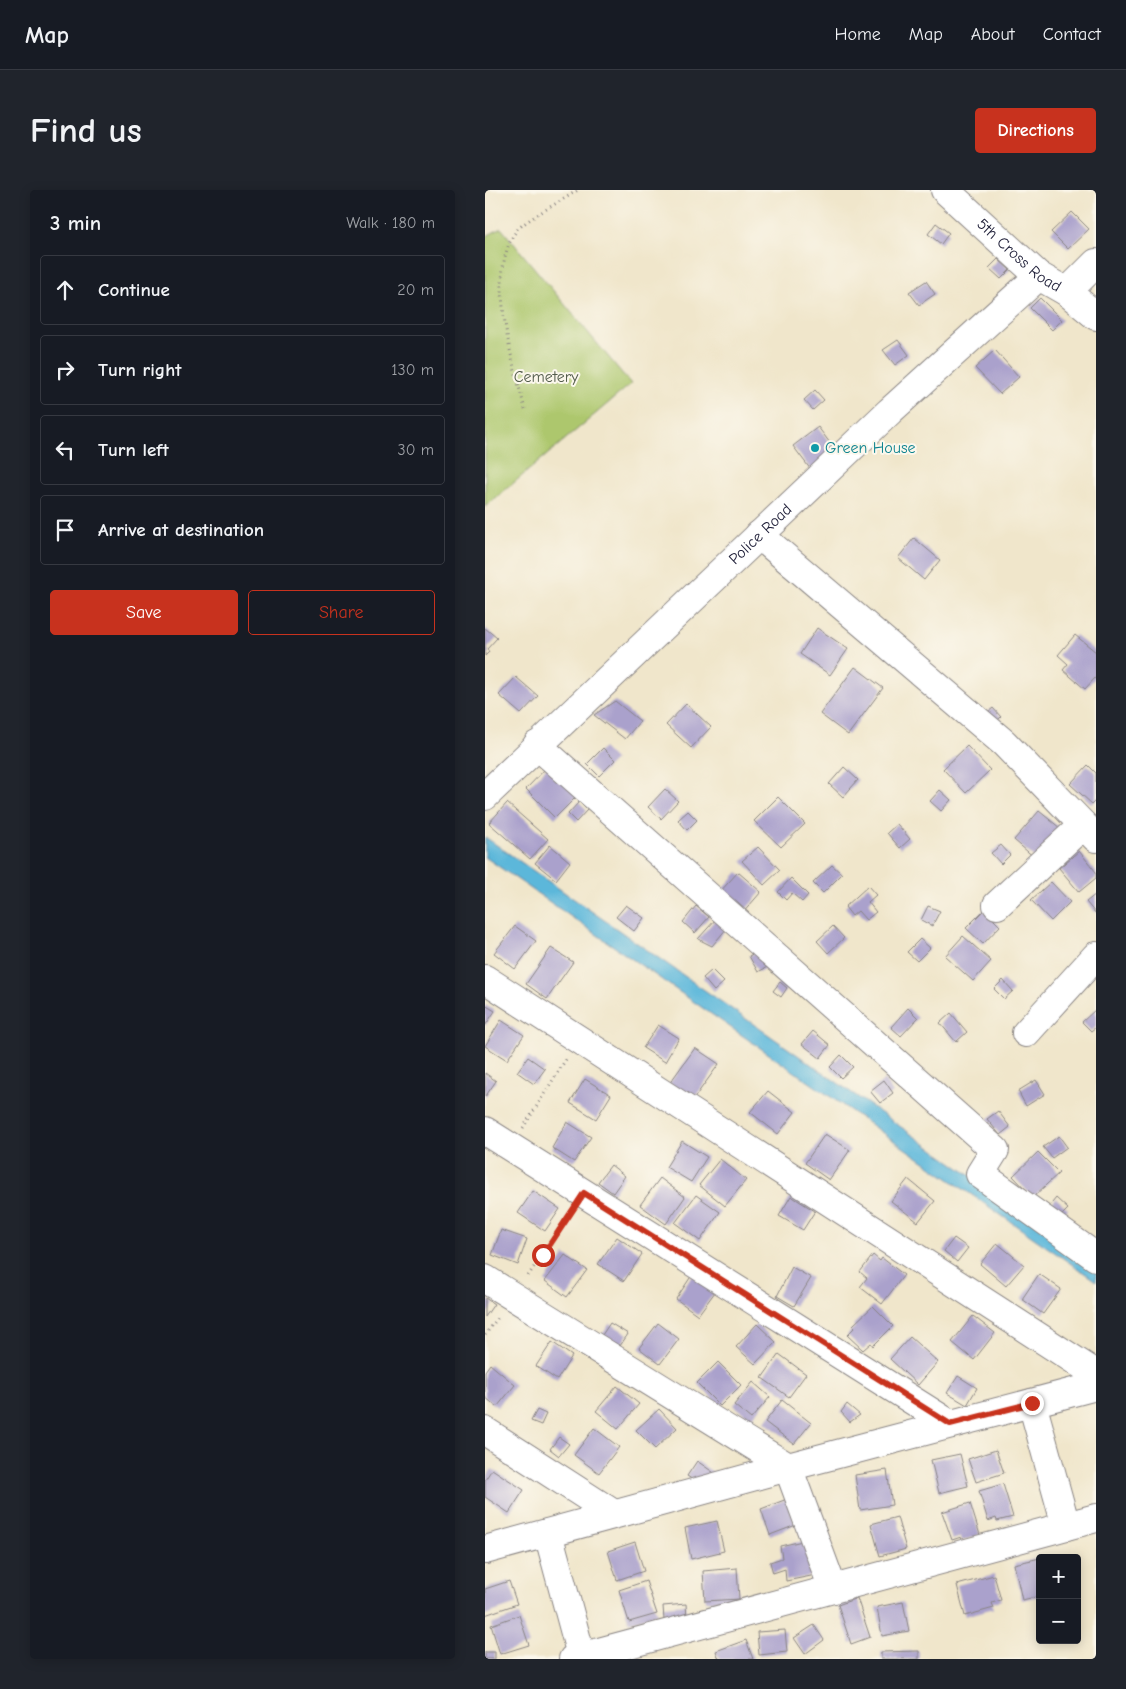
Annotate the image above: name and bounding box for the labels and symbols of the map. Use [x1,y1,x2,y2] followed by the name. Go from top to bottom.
[973,215,1064,296] street label: 5th Cross Road
[514,368,579,386] park label: Cemetery
[825,439,916,457] place label: Green House
[809,442,821,454] marker: Green House
[725,500,795,568] street label: Police Road
[532,1244,555,1267] route start
[1021,1392,1044,1415] route end

